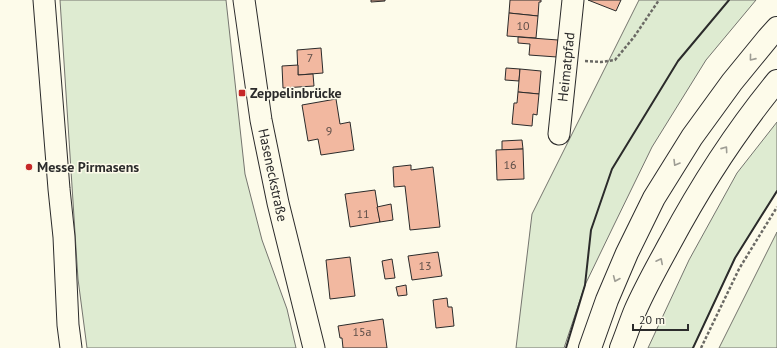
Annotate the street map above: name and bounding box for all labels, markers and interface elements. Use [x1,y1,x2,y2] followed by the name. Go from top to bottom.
[516,18,530,33] house number: 10
[553,31,579,103] street label: Heimatpfad
[307,50,313,65] house number: 7
[749,53,756,60] one-way arrow
[250,84,342,102] place label: Zeppelinbrücke
[237,88,247,98] marker: Zeppelinbrücke
[326,123,332,138] house number: 9
[254,127,292,223] street label: Haseneckstraße
[720,146,728,153] one-way arrow
[503,157,517,172] house number: 16
[37,158,139,176] place label: Messe Pirmasens
[673,159,680,166] one-way arrow
[24,162,34,172] marker: Messe Pirmasens
[356,206,370,221] house number: 11
[418,258,432,273] house number: 13
[655,258,663,266] one-way arrow
[613,274,621,282] one-way arrow
[633,306,688,332] scale bar
[639,312,665,327] text: 20 m
[352,324,372,339] house number: 15a

